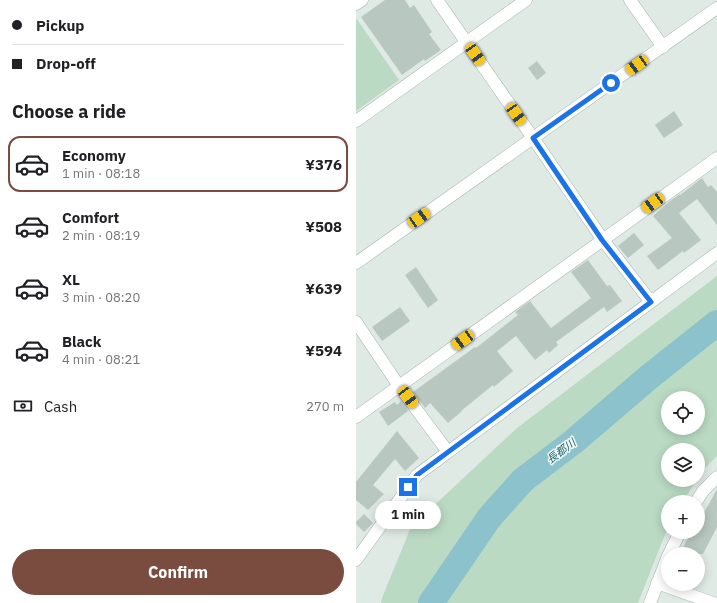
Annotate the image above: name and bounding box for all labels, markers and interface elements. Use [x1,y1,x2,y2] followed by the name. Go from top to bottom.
[36,16,84,35] text: Pickup
[463,41,487,67] car
[624,53,650,77] car
[36,54,96,73] text: Drop-off
[602,74,620,92] route start
[12,100,126,123] text: Choose a ride
[504,101,528,127] car
[14,146,50,182] icon: car
[62,146,126,165] text: Economy
[305,155,342,174] text: ¥376
[62,165,140,182] text: 1 min · 08:18
[640,191,666,215] car
[406,206,432,230] car
[14,208,50,244] icon: car
[62,208,119,227] text: Comfort
[305,217,342,236] text: ¥508
[62,227,140,244] text: 2 min · 08:19
[14,270,50,306] icon: car
[62,270,80,289] text: XL
[305,279,342,298] text: ¥639
[62,289,140,306] text: 3 min · 08:20
[450,328,476,352] car
[14,332,50,368] icon: car
[62,332,102,351] text: Black
[305,341,342,360] text: ¥594
[62,351,140,368] text: 4 min · 08:21
[396,384,420,410] car
[661,391,705,591] map controls
[661,391,705,435] button: locate
[12,395,34,417] icon: cash
[44,397,77,416] text: Cash
[306,398,344,415] text: 270 m
[544,435,579,467] water label: 長都川
[661,443,705,487] button: layers
[399,478,417,496] route end
[661,495,705,539] button: +
[375,501,441,529] callout: 1 min
[391,506,425,523] text: 1 min
[661,547,705,591] button: −
[12,549,344,595] button: Confirm

